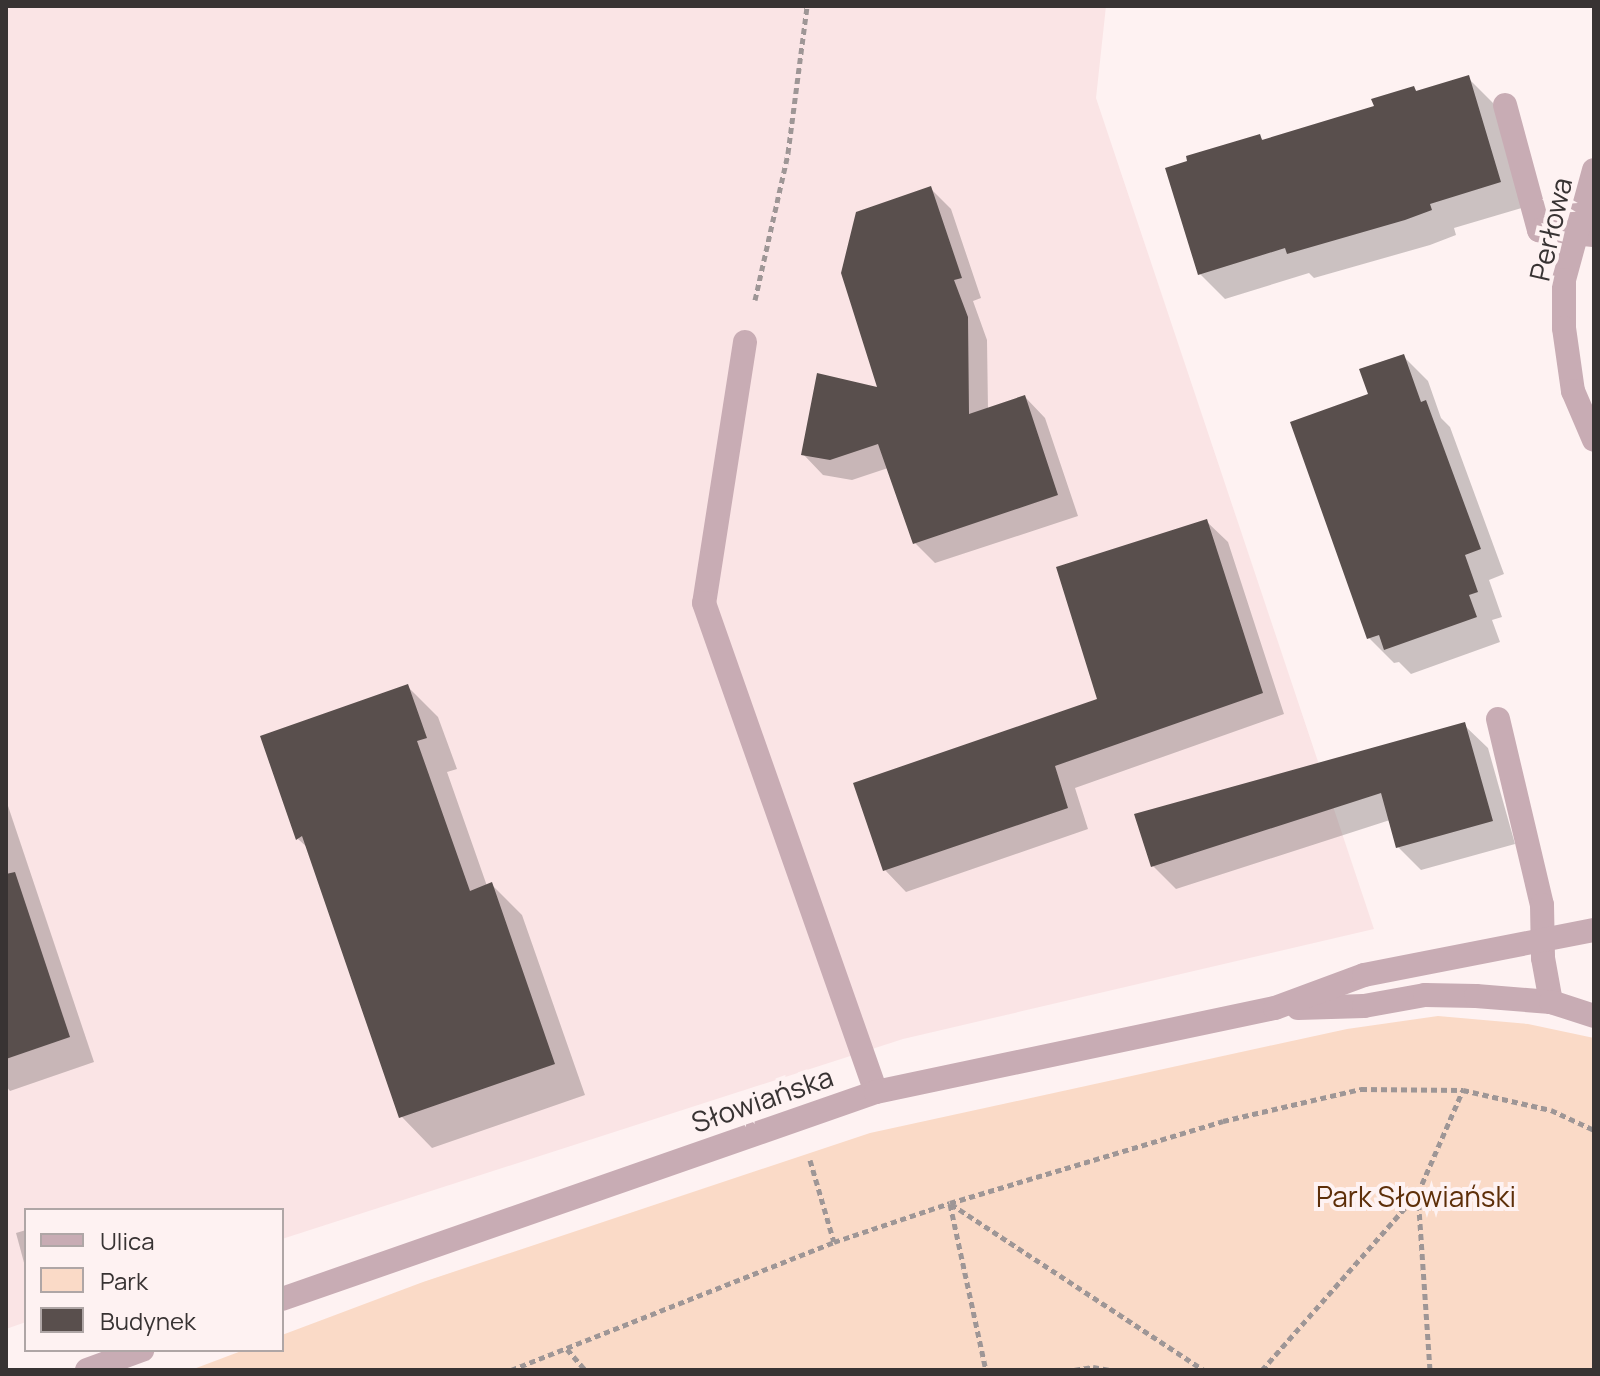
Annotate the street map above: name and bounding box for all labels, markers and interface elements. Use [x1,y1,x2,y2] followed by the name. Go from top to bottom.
[1522,174,1578,284] street label: Perłowa
[687,1059,837,1139] street label: Słowiańska
[1316,1179,1516,1213] park label: Park Słowiański
[24,1208,284,1352] legend
[100,1224,155,1257] text: Ulica
[100,1264,148,1297] text: Park
[100,1304,196,1337] text: Budynek

